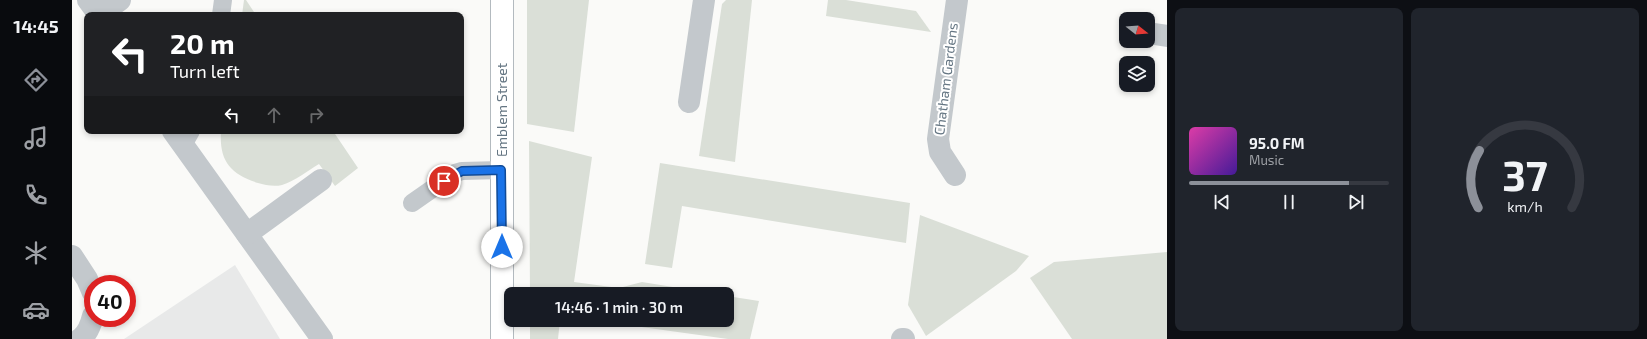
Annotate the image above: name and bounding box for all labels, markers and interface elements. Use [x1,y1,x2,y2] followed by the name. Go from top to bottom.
[1119,12,1155,48] north arrow
[1119,12,1155,92] map controls
[13,15,59,37] text: 14:45
[930,22,961,136] street label: Chatham Gardens
[170,26,235,60] text: 20 m
[104,28,156,80] icon: left
[1119,56,1155,92] button: layers
[170,60,240,82] text: Turn left
[493,63,510,157] street label: Emblem Street
[22,66,50,94] icon: directions
[221,104,243,126] icon: left
[263,104,285,126] icon: ahead
[305,104,327,126] icon: right
[22,124,50,152] icon: music
[1249,134,1305,152] text: 95.0 FM
[1502,148,1548,198] text: 37
[1249,152,1284,168] text: Music
[427,164,461,198] pin
[433,170,455,192] icon: arrive
[22,181,50,209] icon: phone
[1211,191,1233,213] icon: previous
[1278,191,1300,213] icon: pause
[1345,191,1367,213] icon: next
[1507,197,1543,214] text: km/h
[481,226,523,268] position arrow
[22,239,50,267] icon: climate
[84,275,136,327] speed limit sign: 40
[22,296,50,324] icon: car
[555,298,683,316] text: 14:46 · 1 min · 30 m

